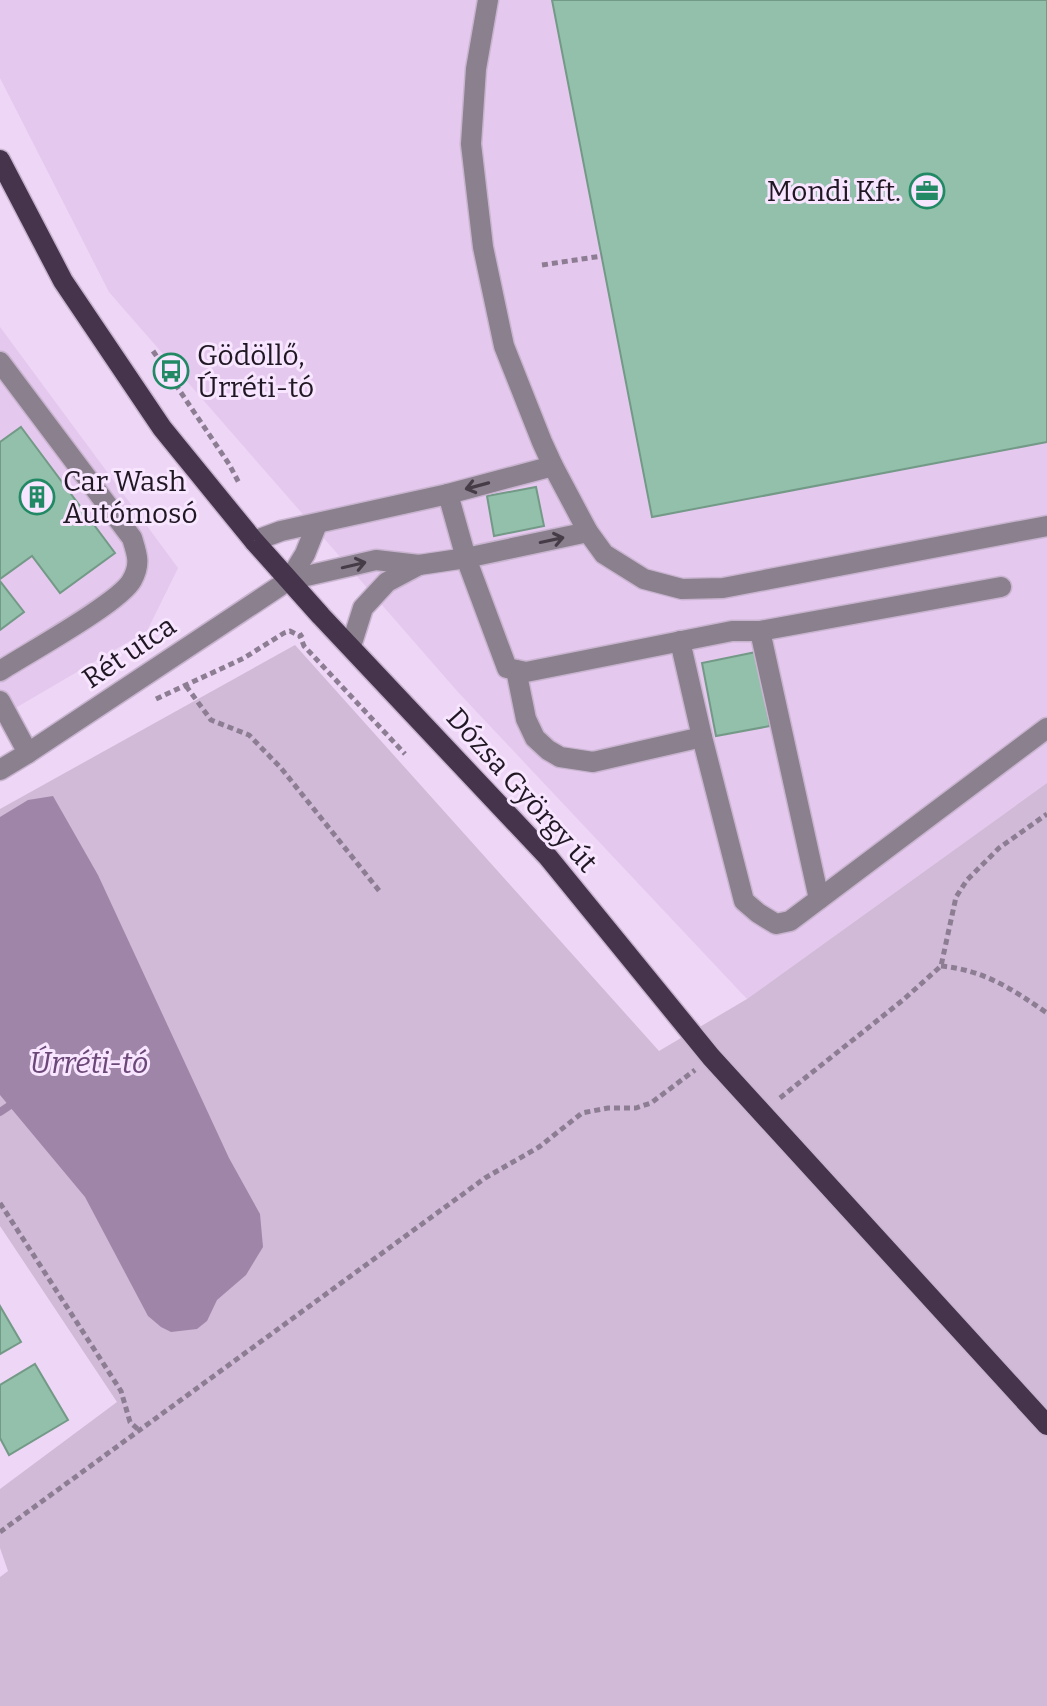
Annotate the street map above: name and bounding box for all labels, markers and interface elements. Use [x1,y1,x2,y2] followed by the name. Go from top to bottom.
[908,172,946,210] office icon: Mondi Kft.
[767,175,901,208] place label: Mondi Kft.
[197,339,314,404] place label: Gödöllő, Úrréti-tó
[152,352,190,390] bus stop icon: Gödöllő, Úrréti-tó
[63,465,198,530] place label: Car Wash Autómosó
[18,478,56,516] building icon: Car Wash Autómosó
[465,480,491,495] one-way arrow
[538,532,564,547] one-way arrow
[340,557,366,572] one-way arrow
[76,609,182,695] street label: Rét utca
[440,701,604,879] street label: Dózsa György út
[30,1045,148,1081] water label: Úrréti-tó

